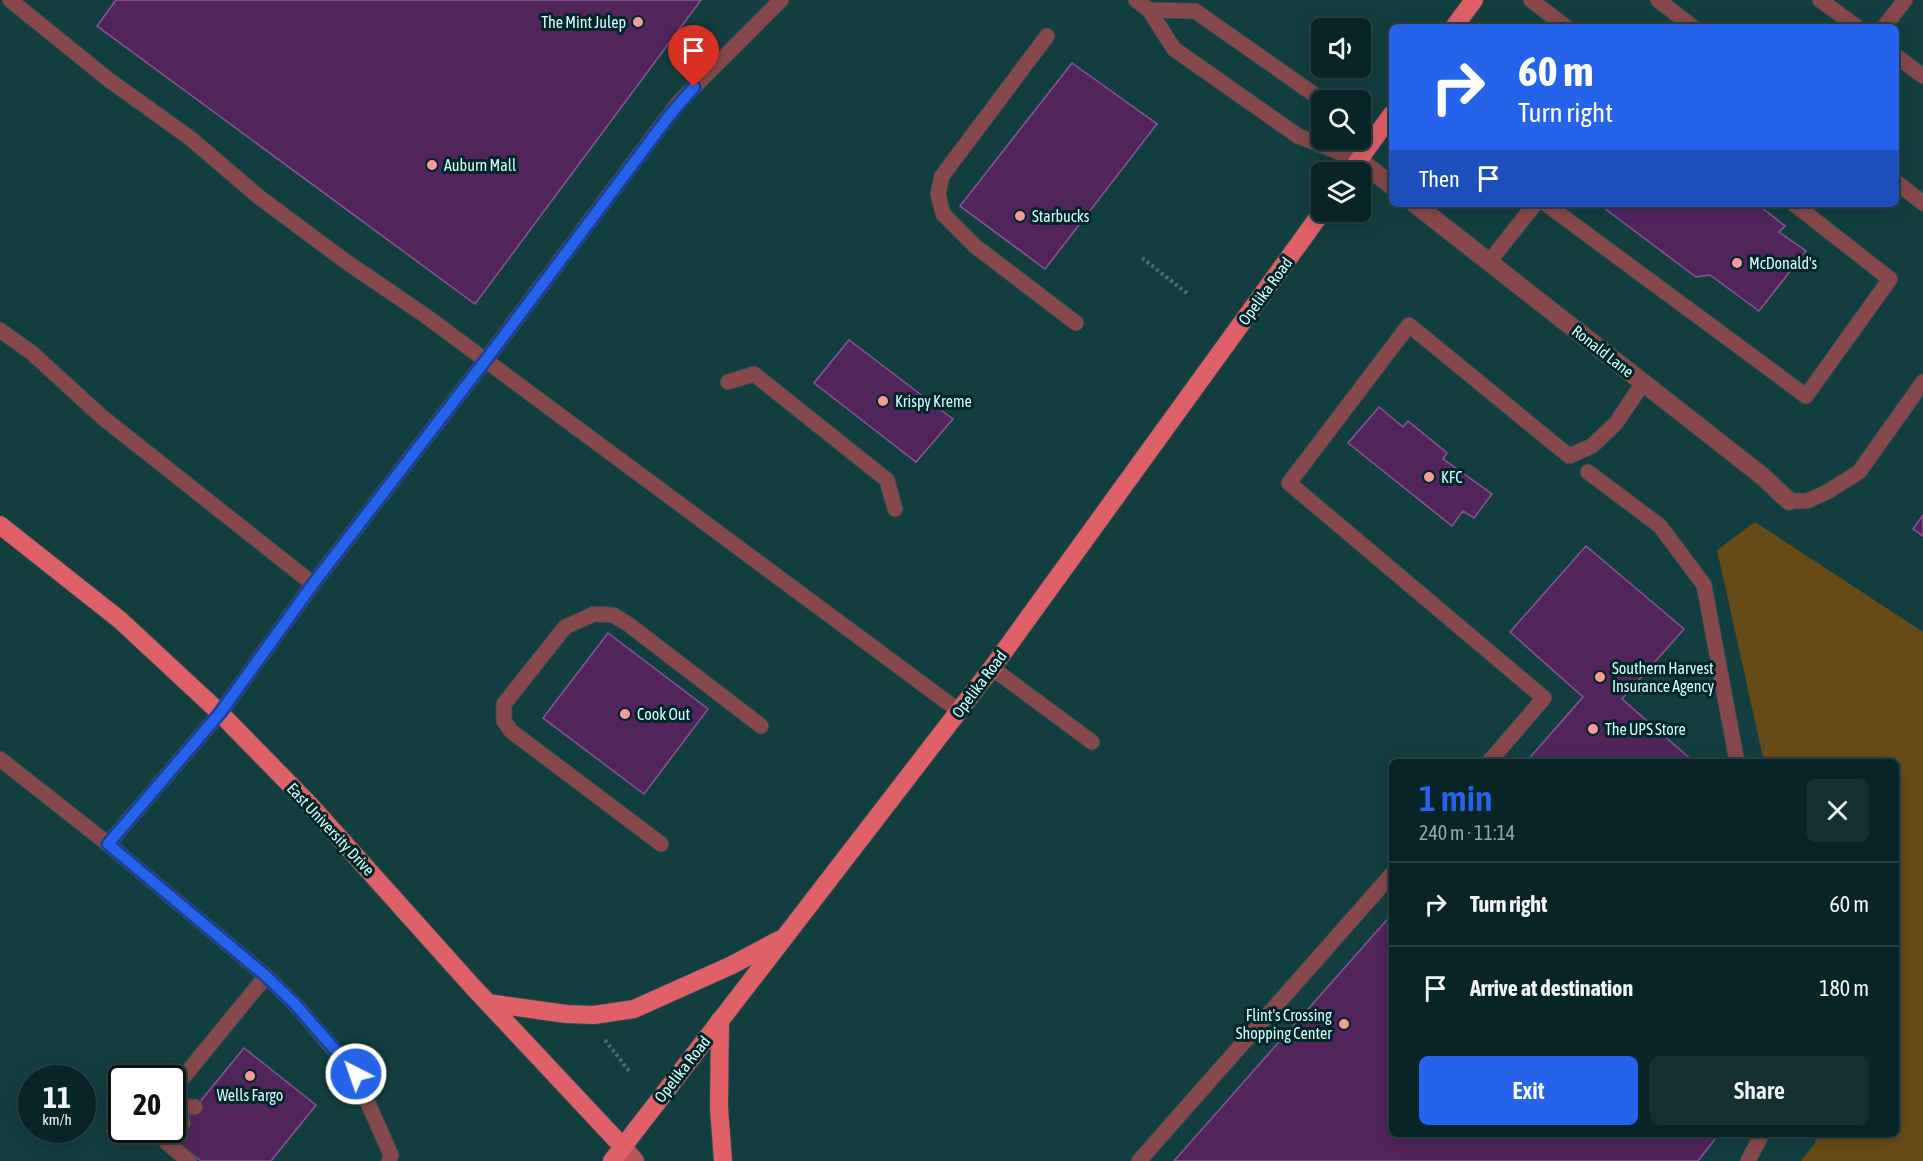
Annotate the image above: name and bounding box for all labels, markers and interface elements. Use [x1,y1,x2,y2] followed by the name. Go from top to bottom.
[541,13,626,32] place label: The Mint Julep
[631,15,645,29] marker: The Mint Julep
[1311,18,1371,222] map controls
[1311,18,1371,78] button: sound
[668,25,719,87] pin
[677,34,710,67] icon: arrive
[1518,47,1593,95] text: 60 m
[1419,48,1497,126] icon: right
[1311,90,1371,150] button: search
[1518,97,1613,128] text: Turn right
[444,156,517,174] place label: Auburn Mall
[425,158,439,172] marker: Auburn Mall
[1311,162,1371,222] button: layers
[1472,162,1505,195] icon: arrive
[1419,166,1460,192] text: Then
[1032,207,1090,225] place label: Starbucks
[1013,209,1027,223] marker: Starbucks
[1234,254,1296,329] street label: Opelika Road
[1749,254,1818,272] place label: McDonald's
[1730,256,1744,270] marker: McDonald's
[1569,321,1637,381] street label: Ronald Lane
[895,392,972,411] place label: Krispy Kreme
[876,394,890,408] marker: Krispy Kreme
[1441,468,1463,486] place label: KFC
[1422,470,1436,484] marker: KFC
[948,647,1011,722] street label: Opelika Road
[1612,659,1715,696] place label: Southern Harvest Insurance Agency
[1593,670,1607,684] marker: Southern Harvest Insurance Agency
[637,705,691,723] place label: Cook Out
[618,707,632,721] marker: Cook Out
[1605,720,1686,738] place label: The UPS Store
[1586,722,1600,736] marker: The UPS Store
[1419,777,1493,819] text: 1 min
[283,779,378,880] street label: East University Drive
[1806,779,1869,842] button: close
[1419,821,1515,844] text: 240 m · 11:14
[1419,888,1452,921] icon: right
[1470,891,1547,917] text: Turn right
[1829,891,1869,917] text: 60 m
[1419,972,1452,1005] icon: arrive
[1470,975,1633,1001] text: Arrive at destination
[1819,975,1869,1001] text: 180 m
[1236,1006,1332,1043] place label: Flint's Crossing Shopping Center
[1337,1017,1351,1031] marker: Flint's Crossing Shopping Center
[650,1032,714,1106] street label: Opelika Road
[324,1042,388,1106] position arrow
[1419,1056,1638,1125] button: Exit
[1650,1056,1869,1125] button: Share
[108,1065,186,1143] speed limit sign: 20
[243,1069,257,1083] marker: Wells Fargo
[43,1080,71,1114] text: 11
[217,1086,283,1105] place label: Wells Fargo
[42,1111,72,1128] text: km/h

